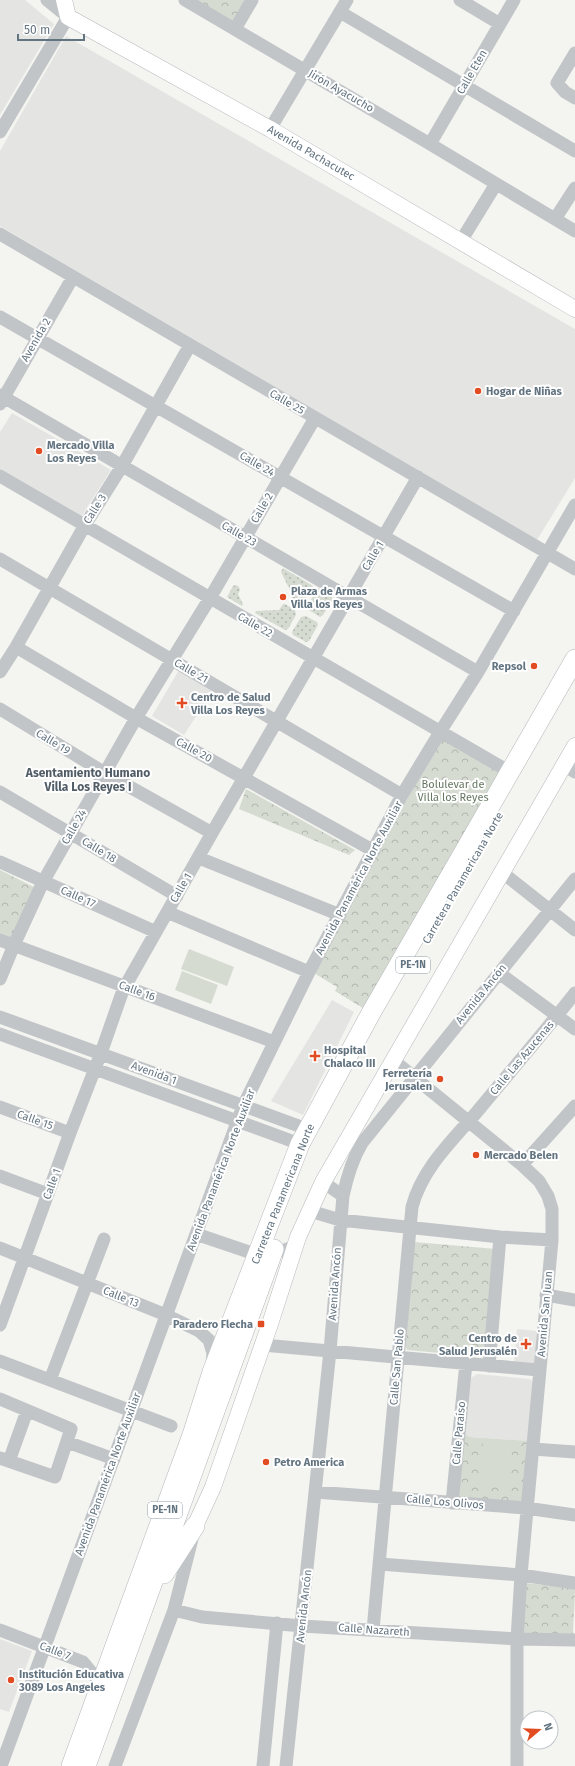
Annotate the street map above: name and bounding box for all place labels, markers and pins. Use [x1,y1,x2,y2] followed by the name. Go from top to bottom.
[486,385,563,398] place label: Hogar de Niñas
[473,386,483,396] marker: Hogar de Niñas
[47,439,115,465] place label: Mercado Villa Los Reyes
[34,446,44,456] marker: Mercado Villa Los Reyes
[290,585,368,611] place label: Plaza de Armas Villa los Reyes
[278,592,288,602] marker: Plaza de Armas Villa los Reyes
[492,660,527,673] place label: Repsol
[529,661,539,671] marker: Repsol
[190,691,271,717] place label: Centro de Salud Villa Los Reyes
[176,697,188,709] marker: Centro de Salud Villa Los Reyes
[324,1044,375,1070] place label: Hospital Chalaco III
[309,1050,321,1062] marker: Hospital Chalaco III
[383,1067,432,1093] place label: Ferretería Jerusalen
[435,1074,445,1084] marker: Ferretería Jerusalen
[484,1149,558,1162] place label: Mercado Belen
[471,1150,481,1160] marker: Mercado Belen
[173,1318,253,1331] place label: Paradero Flecha
[256,1319,266,1329] marker: Paradero Flecha
[439,1332,517,1358] place label: Centro de Salud Jerusalén
[520,1338,532,1350] marker: Centro de Salud Jerusalén
[274,1456,344,1469] place label: Petro America
[261,1457,271,1467] marker: Petro America
[18,1668,124,1694] place label: Institución Educativa 3089 Los Angeles
[6,1675,16,1685] marker: Institución Educativa 3089 Los Angeles

